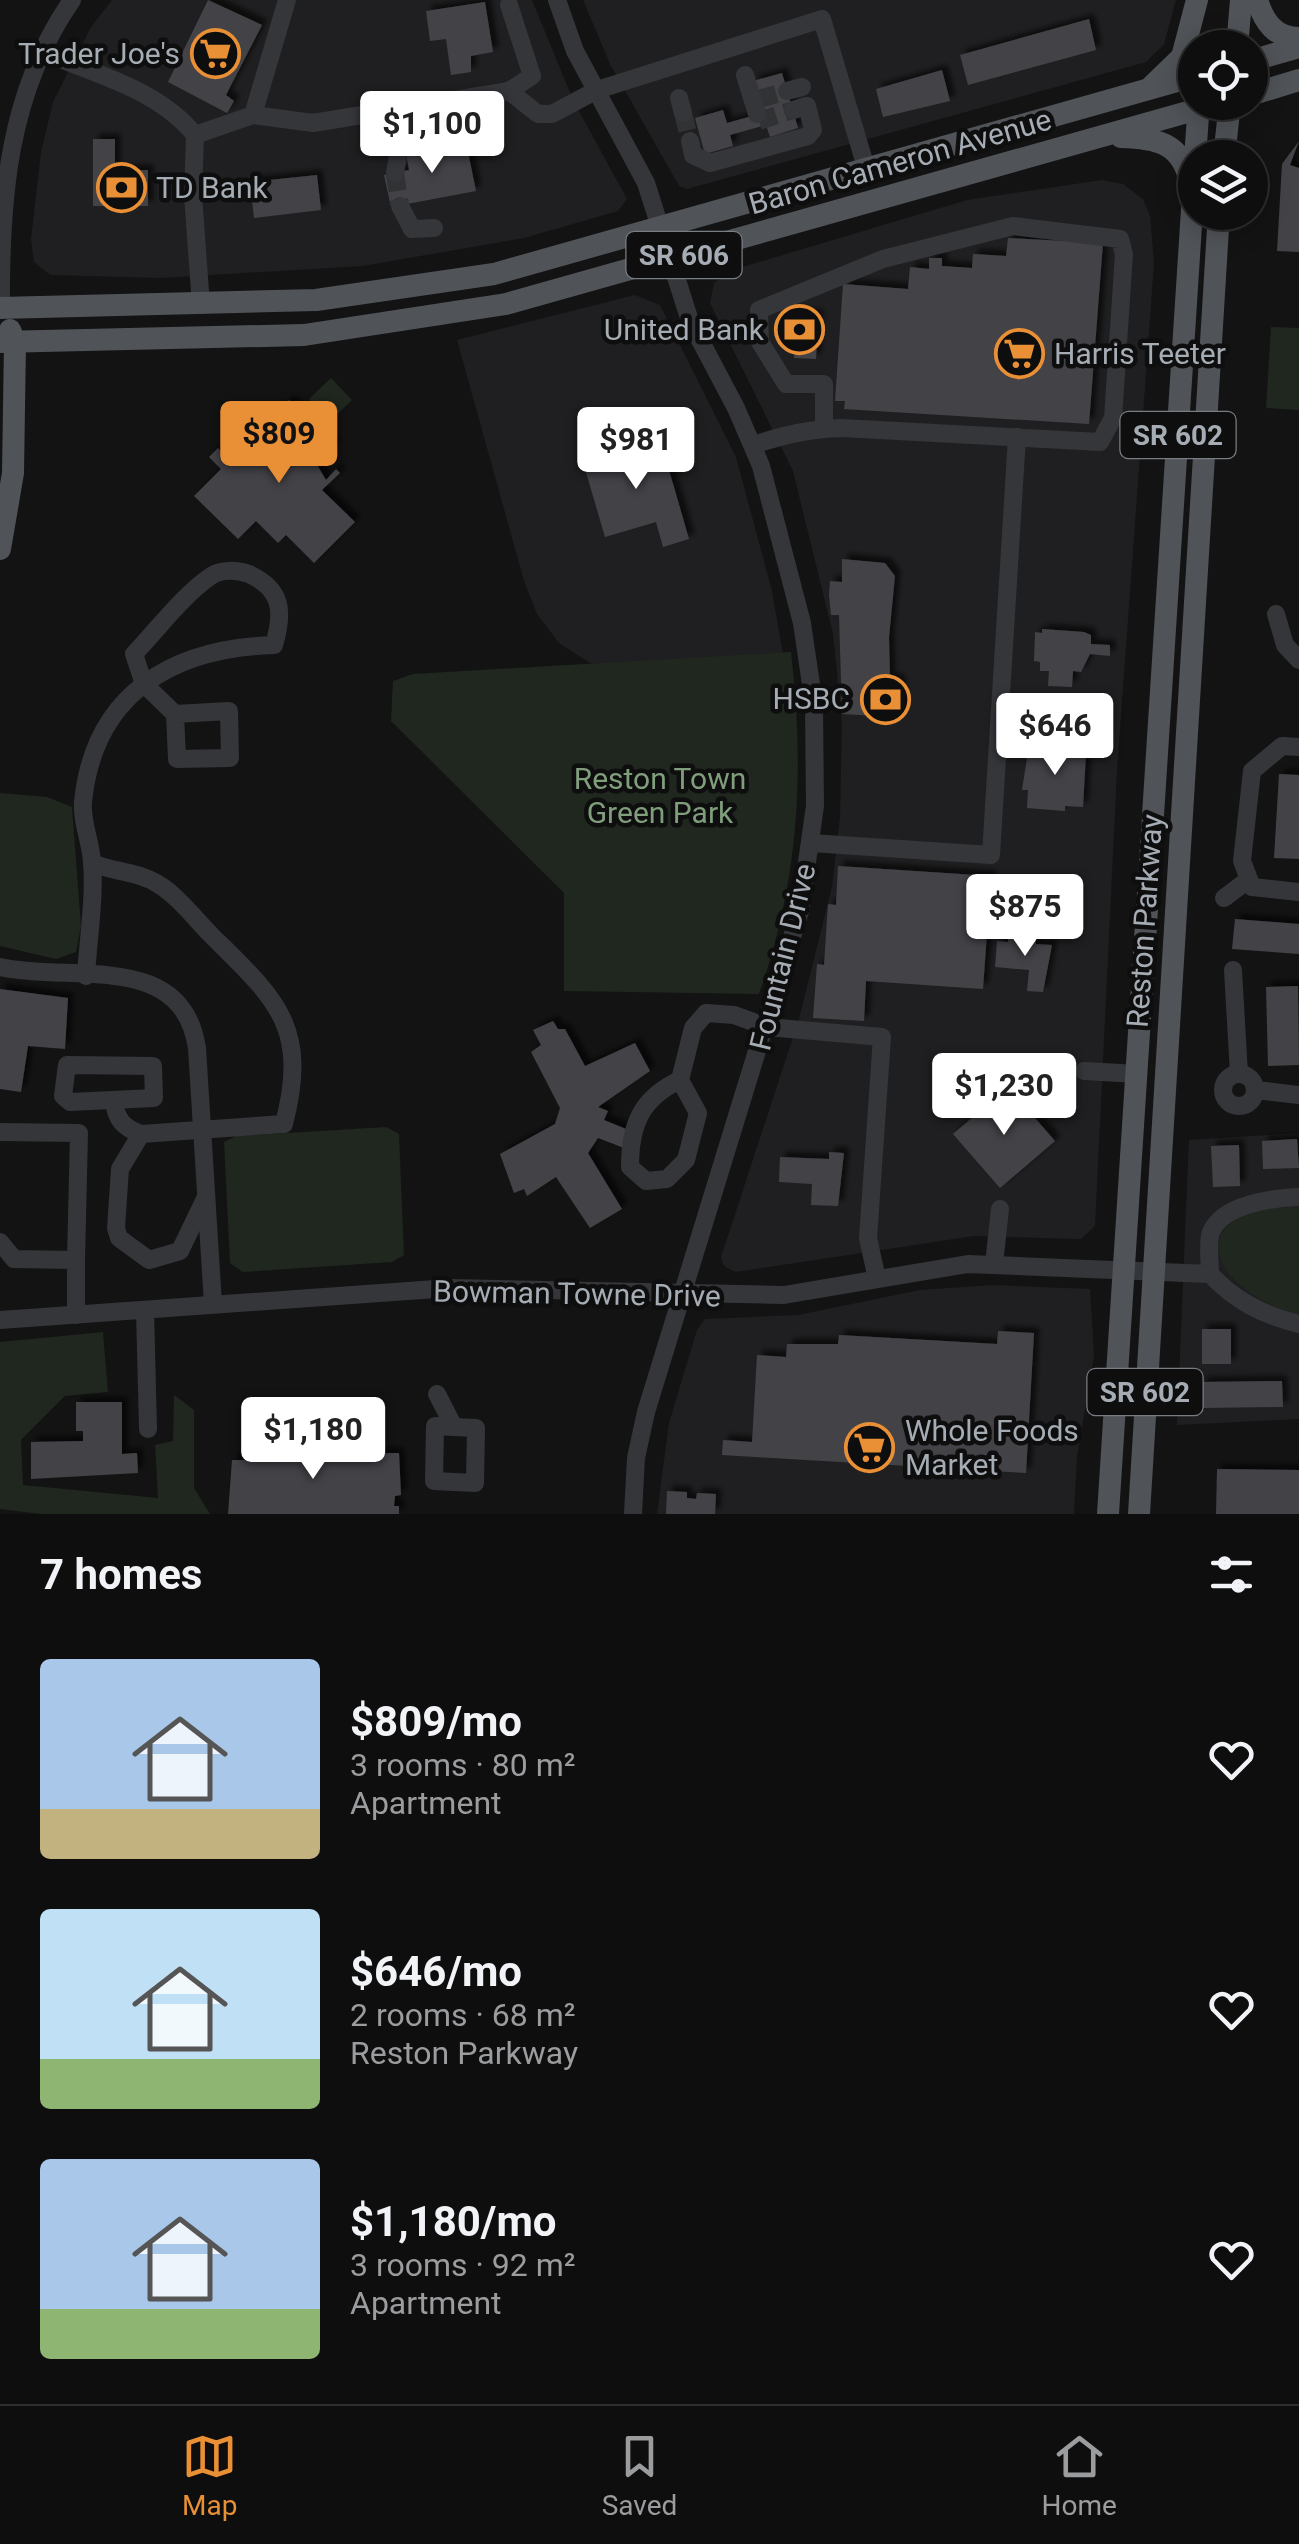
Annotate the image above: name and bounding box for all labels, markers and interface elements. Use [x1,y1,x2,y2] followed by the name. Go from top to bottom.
[189,28,241,80] supermarket icon: Trader Joe's
[1178,30,1268,230] map controls
[1178,30,1268,120] button: locate
[18,36,180,71] place label: Trader Joe's
[351,91,513,176] pin: $1,100
[745,102,1055,222] street label: Baron Cameron Avenue
[382,104,482,142] text: $1,100
[1178,140,1268,230] button: layers
[95,162,147,214] bank icon: TD Bank
[156,170,269,205] place label: TD Bank
[626,232,742,278] road number: SR 606
[773,304,825,356] bank icon: United Bank
[604,312,765,347] place label: United Bank
[993,328,1045,380] supermarket icon: Harris Teeter
[1054,336,1226,371] place label: Harris Teeter
[220,401,338,486] pin: $809
[577,407,695,492] pin: $981
[1120,412,1236,458] road number: SR 602
[242,414,316,452] text: $809
[599,420,673,458] text: $981
[859,673,911,725] bank icon: HSBC
[773,681,850,716] place label: HSBC
[996,693,1114,778] pin: $646
[1018,706,1092,744] text: $646
[574,761,746,830] park label: Reston Town Green Park
[1120,813,1169,1029] street label: Reston Parkway
[742,860,823,1054] street label: Fountain Drive
[966,874,1084,959] pin: $875
[988,887,1062,925] text: $875
[923,1053,1085,1138] pin: $1,230
[954,1066,1054,1104] text: $1,230
[433,1273,721,1314] street label: Bowman Towne Drive
[1088,1369,1202,1415] road number: SR 602
[232,1397,394,1482] pin: $1,180
[263,1410,363,1448] text: $1,180
[905,1413,1079,1482] place label: Whole Foods Market
[844,1422,896,1474] supermarket icon: Whole Foods Market
[1204,1547,1259,1602] icon: filters
[40,1550,202,1599] text: 7 homes
[350,1697,522,1746] text: $809/mo
[120,1699,240,1819] icon: home
[1204,1732,1259,1787] icon: heart
[350,1746,575,1784] text: 3 rooms · 80 m²
[350,1784,502,1822] text: Apartment
[350,1947,522,1996] text: $646/mo
[120,1949,240,2069] icon: home
[1204,1982,1259,2037] icon: heart
[350,1996,575,2034] text: 2 rooms · 68 m²
[350,2034,578,2072] text: Reston Parkway
[350,2197,557,2246] text: $1,180/mo
[120,2199,240,2319] icon: home
[1204,2232,1259,2287] icon: heart
[350,2246,575,2284] text: 3 rooms · 92 m²
[350,2284,502,2322] text: Apartment
[182,2429,237,2522] tab: Map
[602,2429,677,2522] tab: Saved
[1042,2429,1117,2522] tab: Home

